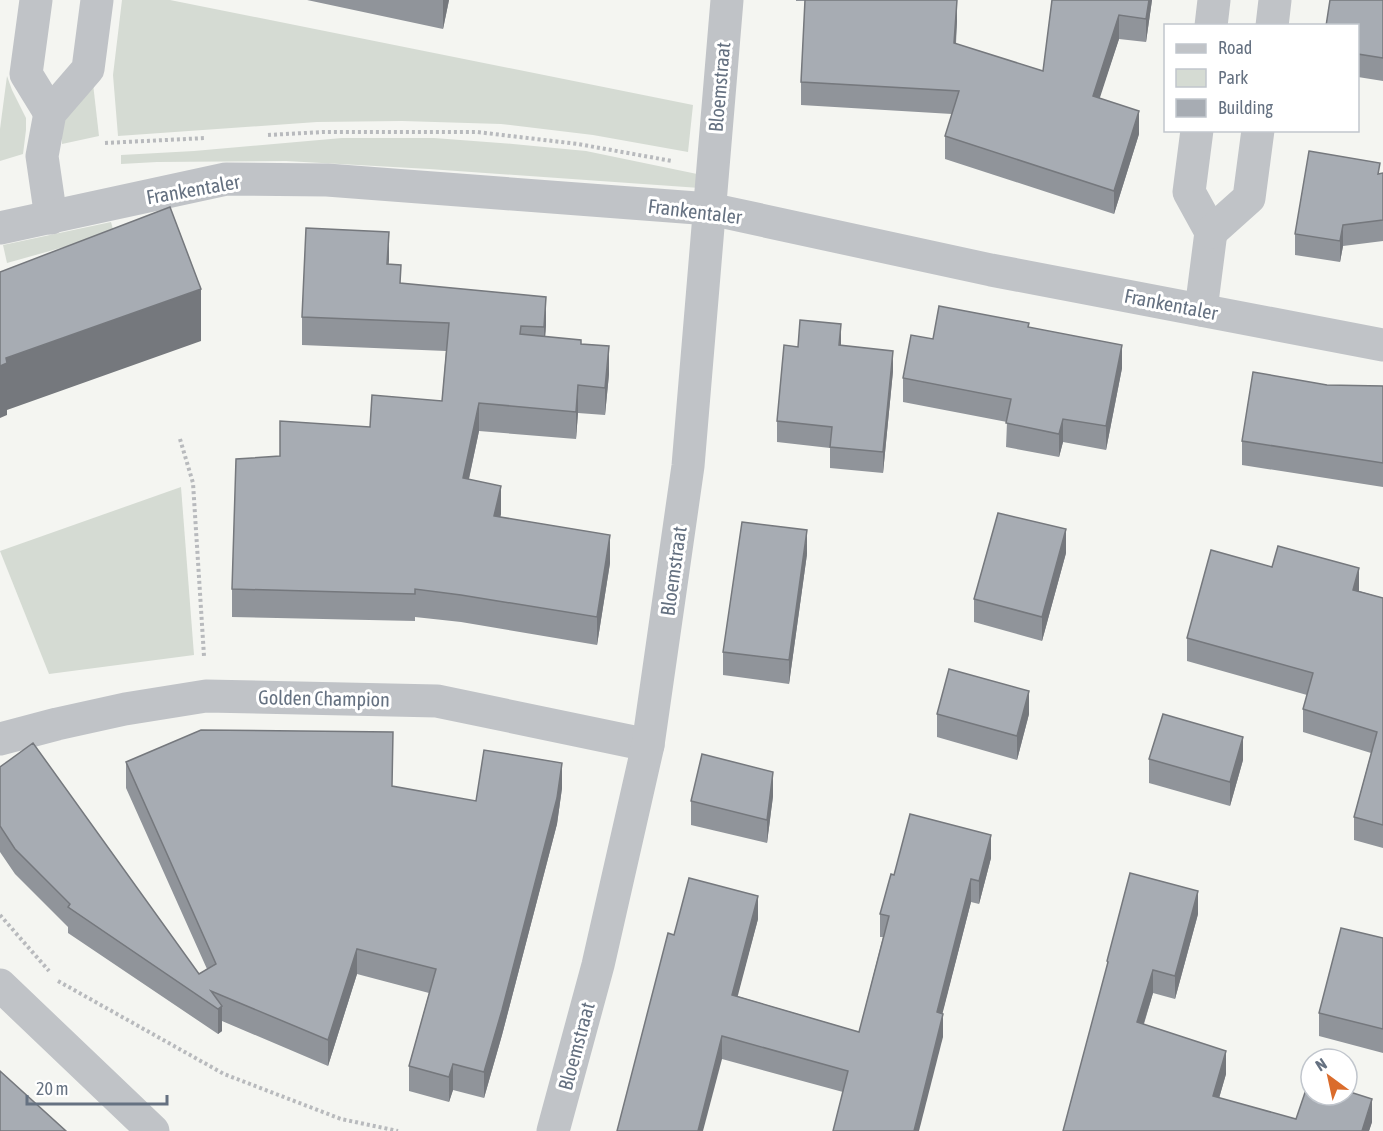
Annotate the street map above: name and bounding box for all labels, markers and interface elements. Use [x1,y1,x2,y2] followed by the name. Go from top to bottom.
[1164,24,1359,132] legend
[1218,37,1252,58] text: Road
[704,41,734,133] street label: Bloemstraat
[1218,67,1248,88] text: Park
[1218,97,1273,118] text: Building
[144,169,243,209] street label: Frankentaler
[647,194,744,228] street label: Frankentaler
[1122,284,1221,325] street label: Frankentaler
[655,525,691,617] street label: Bloemstraat
[258,685,390,711] street label: Golden Champion
[553,999,599,1093] street label: Bloemstraat
[1299,1047,1359,1107] north arrow
[1312,1054,1330,1075] text: N
[27,1068,166,1106] scale bar
[36,1078,68,1099] text: 20 m

